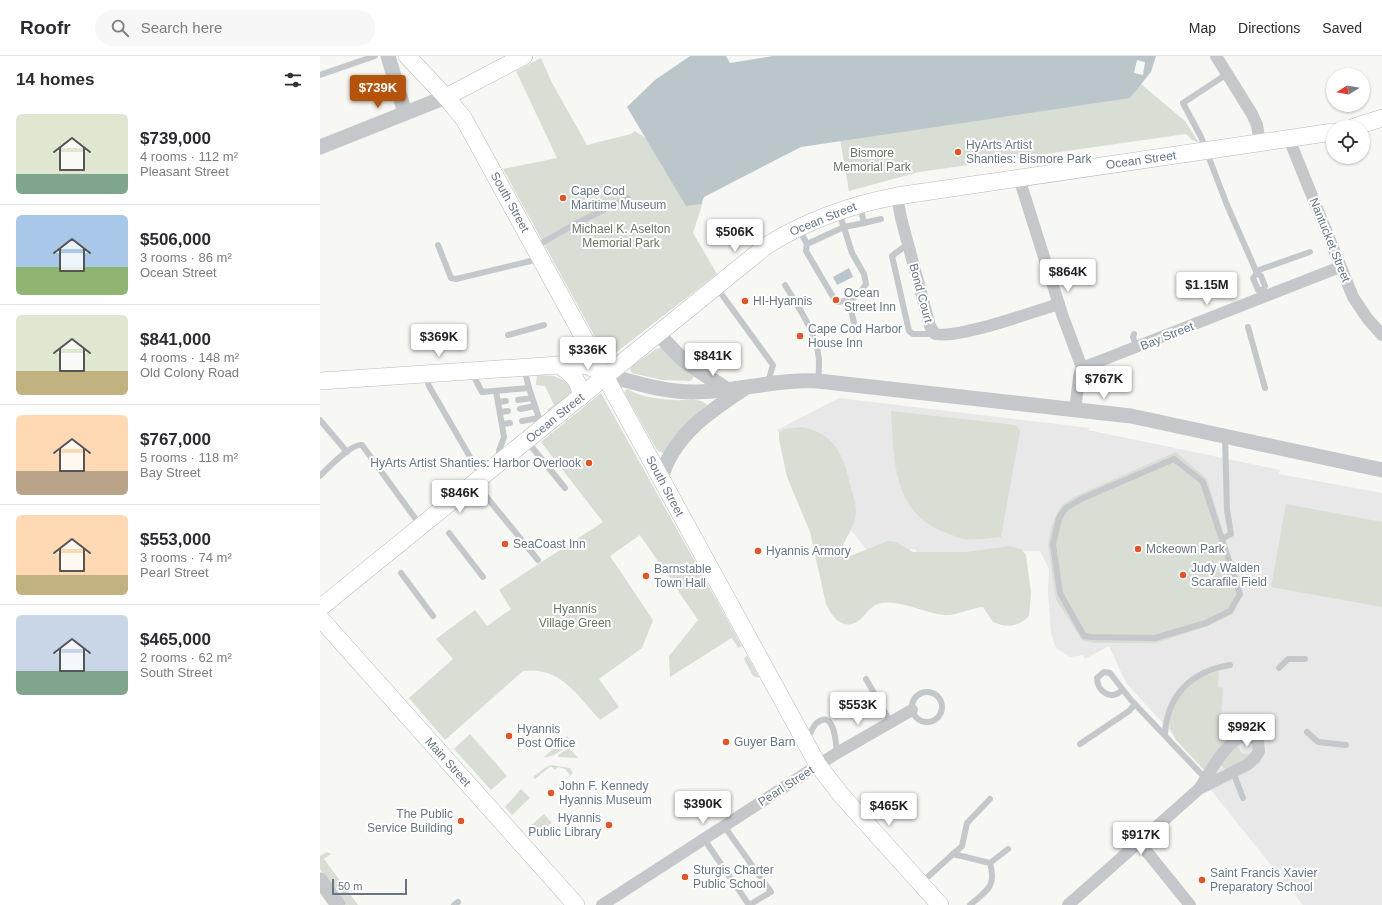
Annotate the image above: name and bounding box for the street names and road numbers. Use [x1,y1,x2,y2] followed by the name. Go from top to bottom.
[1105,148,1178,172] street label: Ocean Street
[488,169,533,235] street label: South Street
[1307,196,1353,285] street label: Nantucket Street
[788,199,859,239] street label: Ocean Street
[906,262,936,325] street label: Bond Court
[1138,319,1196,353] street label: Bay Street
[523,390,587,446] street label: Ocean Street
[643,453,687,519] street label: South Street
[422,735,474,790] street label: Main Street
[756,763,817,809] street label: Pearl Street

